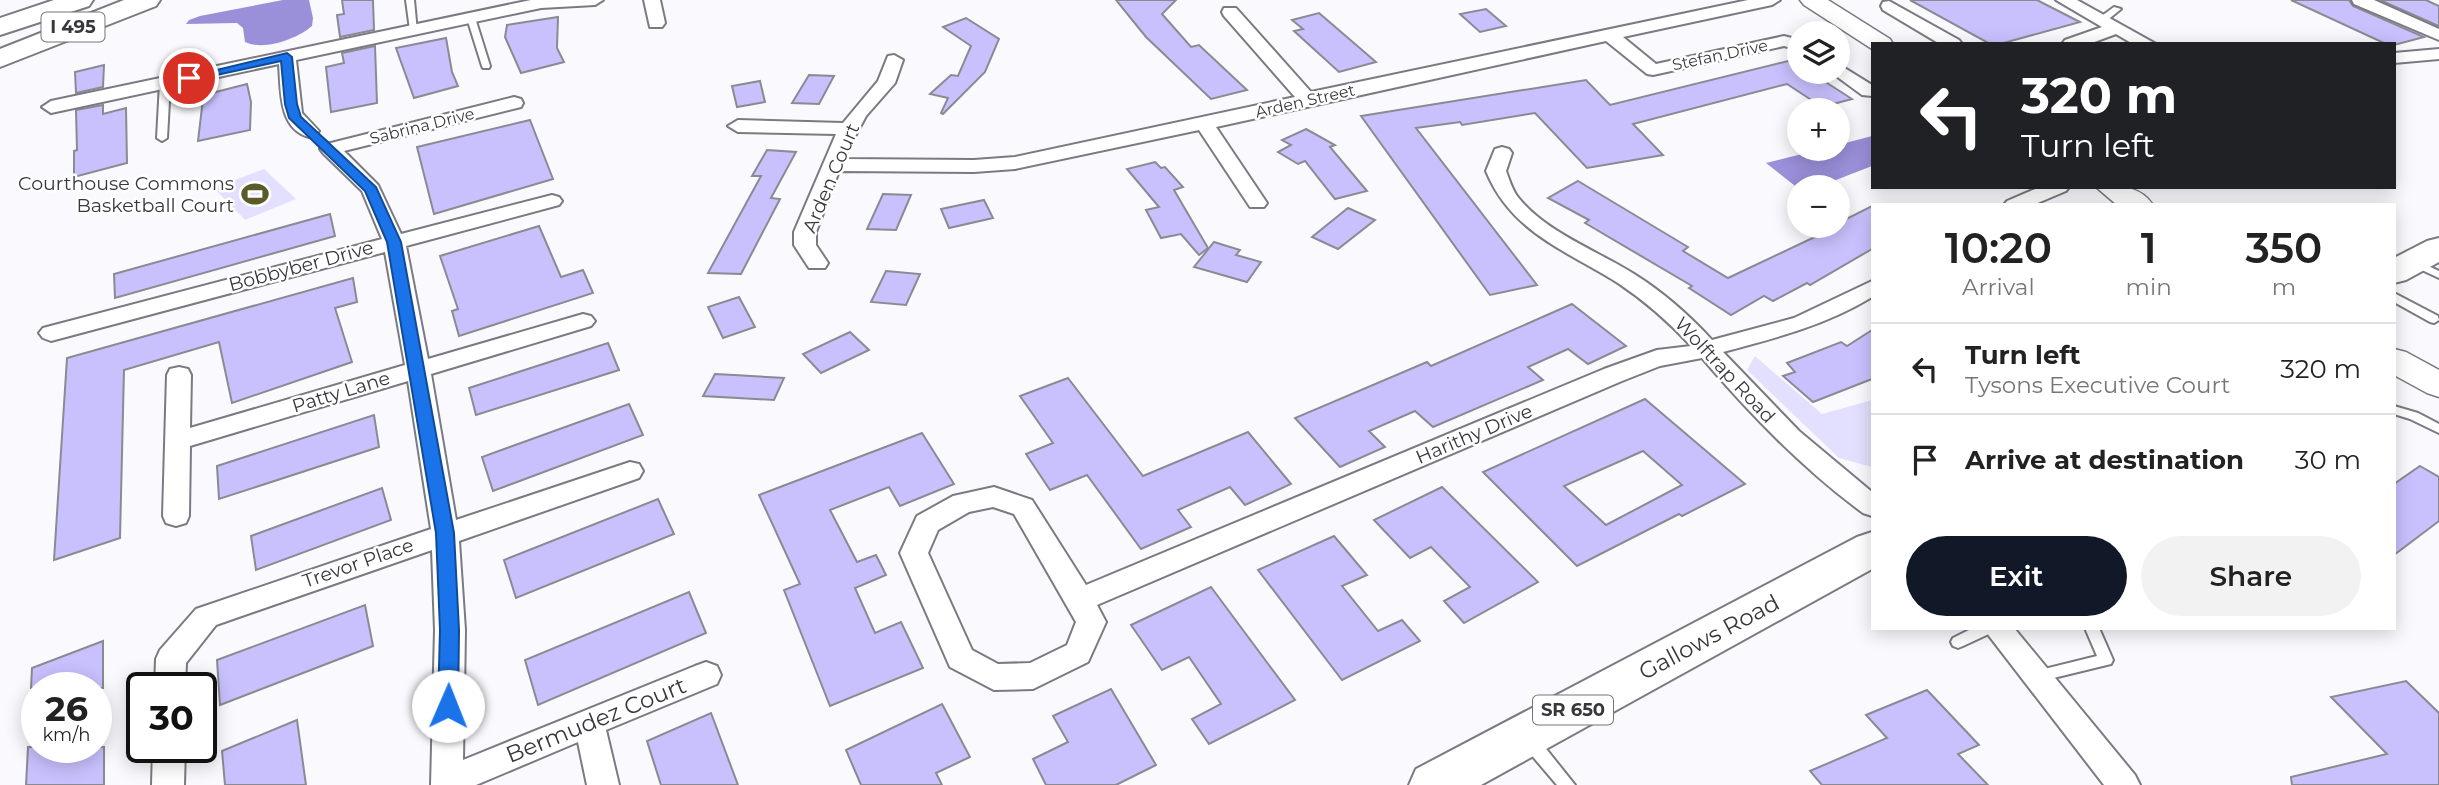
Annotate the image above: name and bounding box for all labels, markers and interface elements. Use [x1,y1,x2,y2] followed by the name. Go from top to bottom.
[42,12,104,42] road number: I 495
[1787,21,1850,238] map controls
[1787,21,1850,84] button: layers
[1670,36,1770,74] street label: Stefan Drive
[159,48,219,108] pin
[170,59,208,97] icon: arrive
[2021,66,2177,125] text: 320 m
[1906,70,1997,161] icon: left
[1253,80,1357,122] street label: Arden Street
[1787,98,1850,161] button: +
[368,104,476,148] street label: Sabrina Drive
[798,120,864,236] street label: Arden Court
[2021,126,2155,165] text: Turn left
[18,172,234,217] place label: Courthouse Commons Basketball Court
[1787,175,1850,238] button: −
[240,179,270,209] sports icon: Courthouse Commons Basketball Court
[1945,222,2052,274] text: 10:20
[2141,222,2157,274] text: 1
[2245,222,2322,274] text: 350
[226,236,376,296] street label: Bobbyber Drive
[1962,273,2035,301] text: Arrival
[2126,273,2172,301] text: min
[2272,273,2296,301] text: m
[1670,312,1780,428] street label: Wolftrap Road
[1965,339,2081,371] text: Turn left
[1906,350,1944,388] icon: left
[2280,353,2361,385] text: 320 m
[289,366,393,418] street label: Patty Lane
[1965,371,2230,399] text: Tysons Executive Court
[1412,399,1536,469] street label: Harithy Drive
[1906,441,1944,479] icon: arrive
[1965,444,2244,476] text: Arrive at destination
[2295,444,2361,476] text: 30 m
[300,533,416,593] street label: Trevor Place
[1906,536,2127,616] button: Exit
[2141,536,2361,616] button: Share
[1634,588,1784,686] street label: Gallows Road
[411,669,485,743] position arrow
[502,671,690,769] street label: Bermudez Court
[126,672,217,763] speed limit sign: 30
[45,687,88,730] text: 26
[1533,696,1613,724] road number: SR 650
[42,724,91,746] text: km/h

